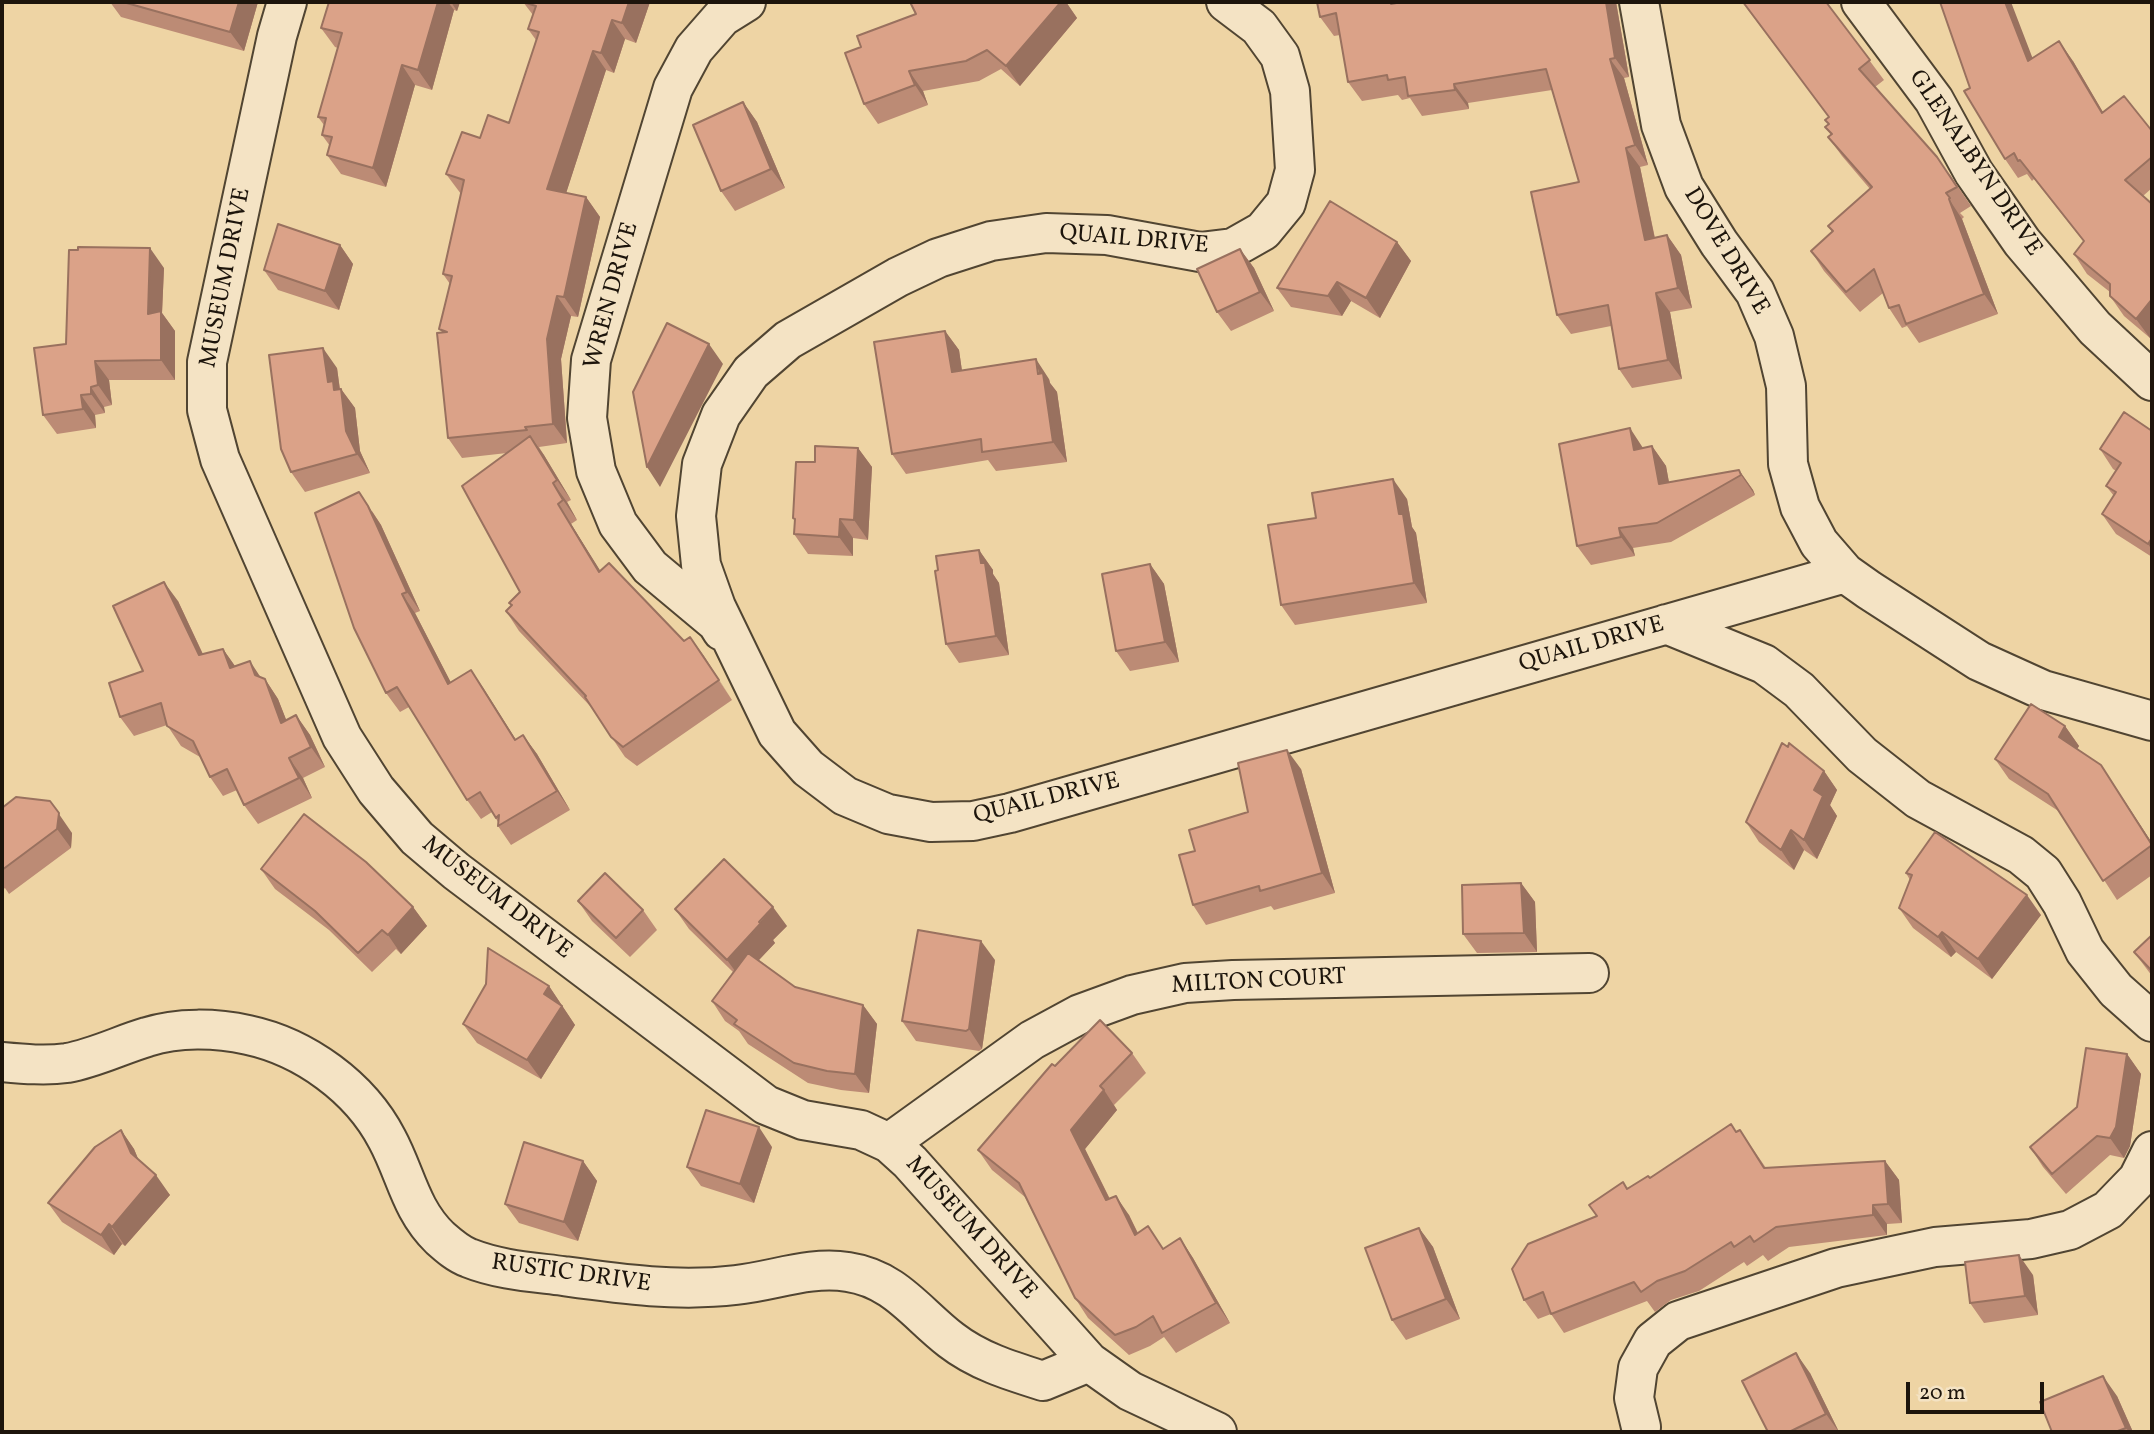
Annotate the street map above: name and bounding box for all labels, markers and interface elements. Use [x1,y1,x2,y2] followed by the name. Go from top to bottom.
[1901,65,2047,263] street label: GLENALBYN DRIVE
[1676,183,1774,321] street label: DOVE DRIVE
[195,185,259,371] street label: MUSEUM DRIVE
[580,219,646,373] street label: WREN DRIVE
[1058,220,1210,262] street label: QUAIL DRIVE
[1516,612,1668,680] street label: QUAIL DRIVE
[971,768,1123,832] street label: QUAIL DRIVE
[415,831,577,967] street label: MUSEUM DRIVE
[1171,964,1347,1002] street label: MILTON COURT
[898,1151,1042,1307] street label: MUSEUM DRIVE
[489,1250,653,1300] street label: RUSTIC DRIVE
[1909,1368,2047,1412] scale bar
[1919,1379,1965,1408] text: 20 m

